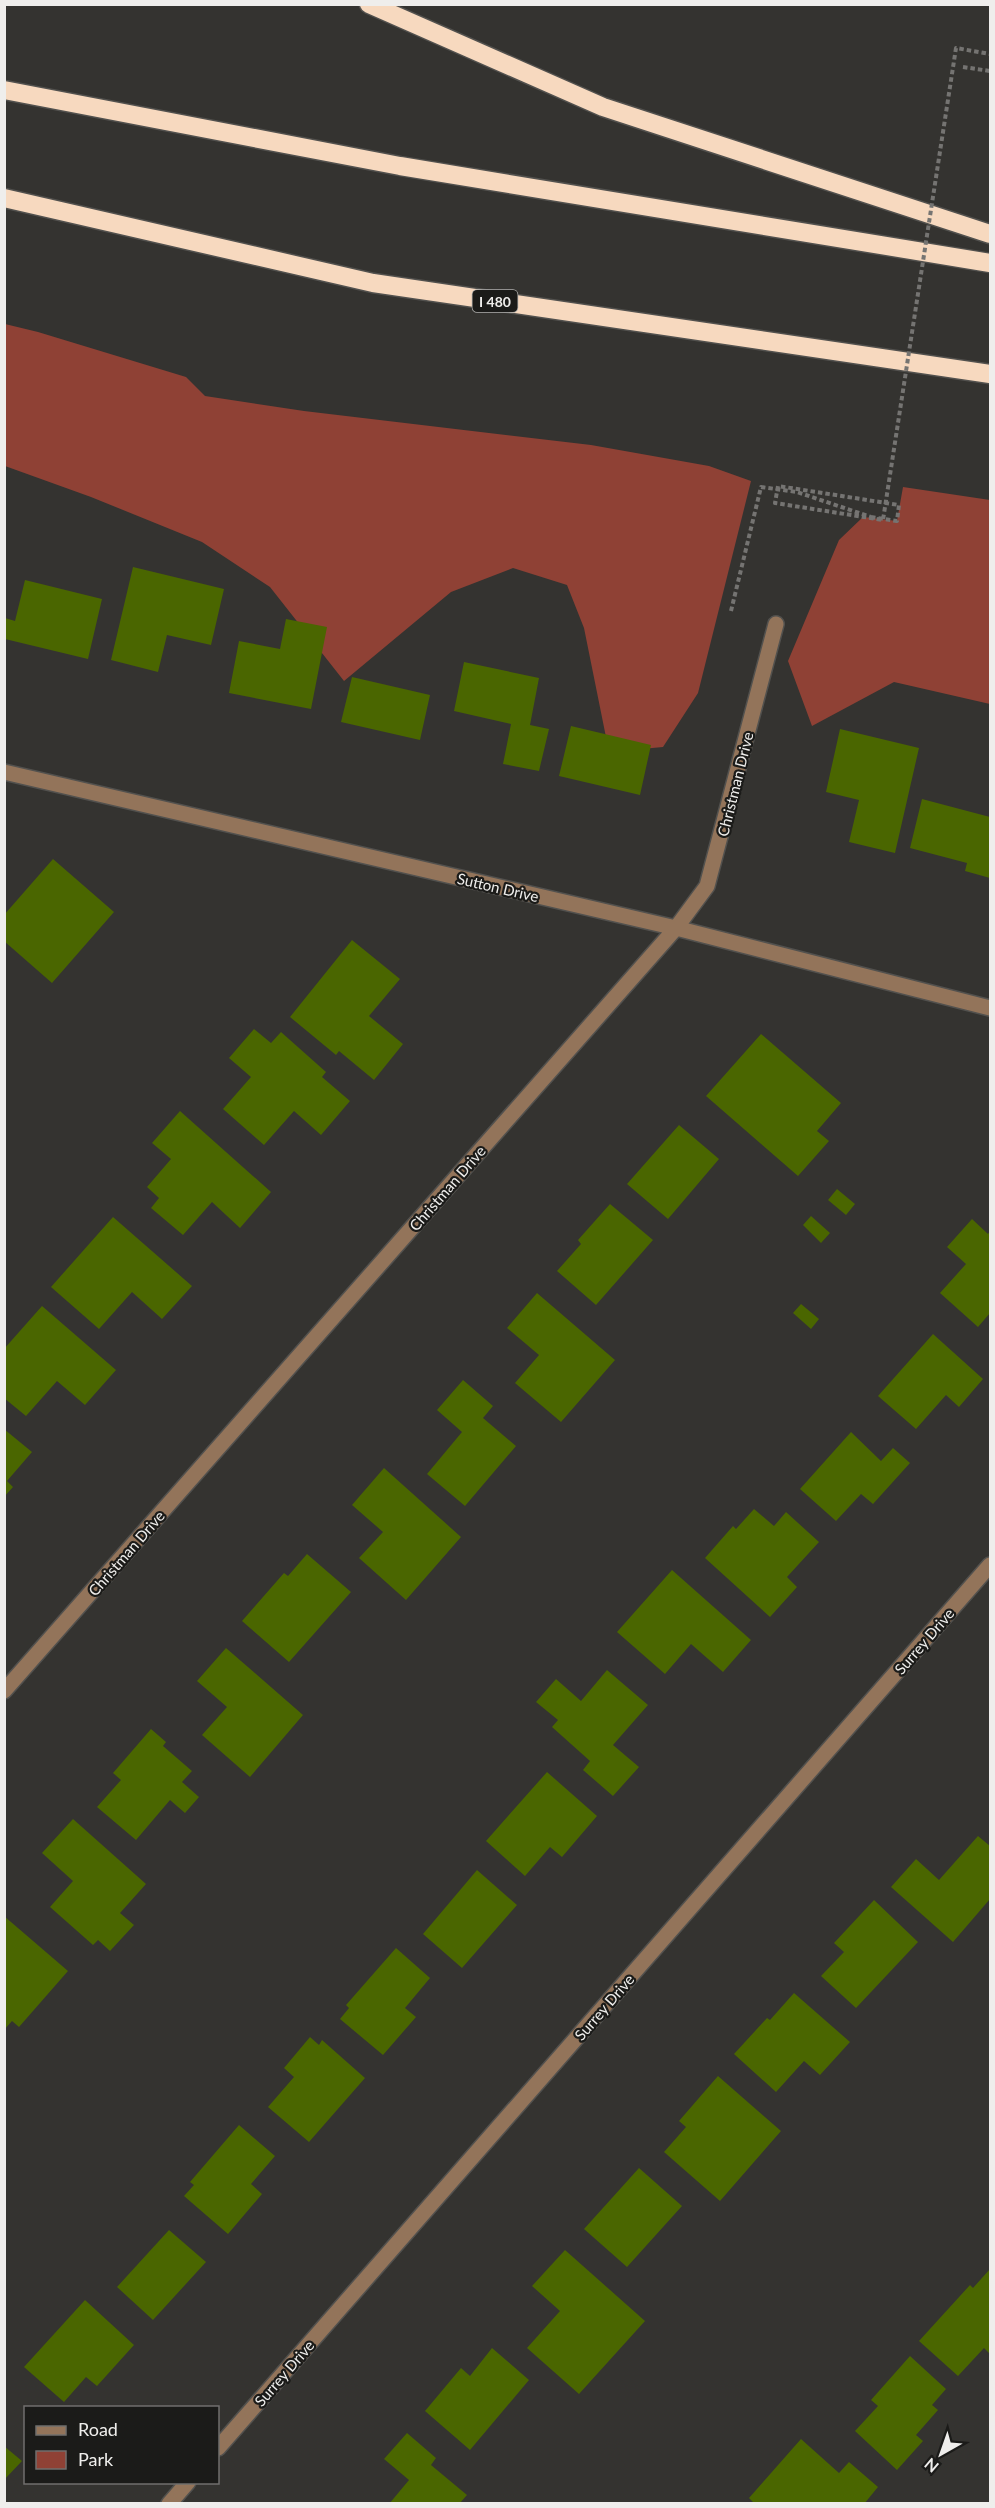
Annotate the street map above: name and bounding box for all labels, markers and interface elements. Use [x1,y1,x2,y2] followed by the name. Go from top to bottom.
[472,290,518,312] road number: I 480
[713,730,757,838] street label: Christman Drive
[456,869,541,905] street label: Sutton Drive
[405,1142,489,1234] street label: Christman Drive
[84,1507,168,1599] street label: Christman Drive
[890,1604,958,1678] street label: Surrey Drive
[570,1970,638,2044] street label: Surrey Drive
[250,2336,318,2410] street label: Surrey Drive
[24,2406,219,2484] legend
[78,2418,118,2440] text: Road
[911,2424,971,2484] north arrow
[78,2448,114,2470] text: Park
[920,2455,942,2477] text: N

